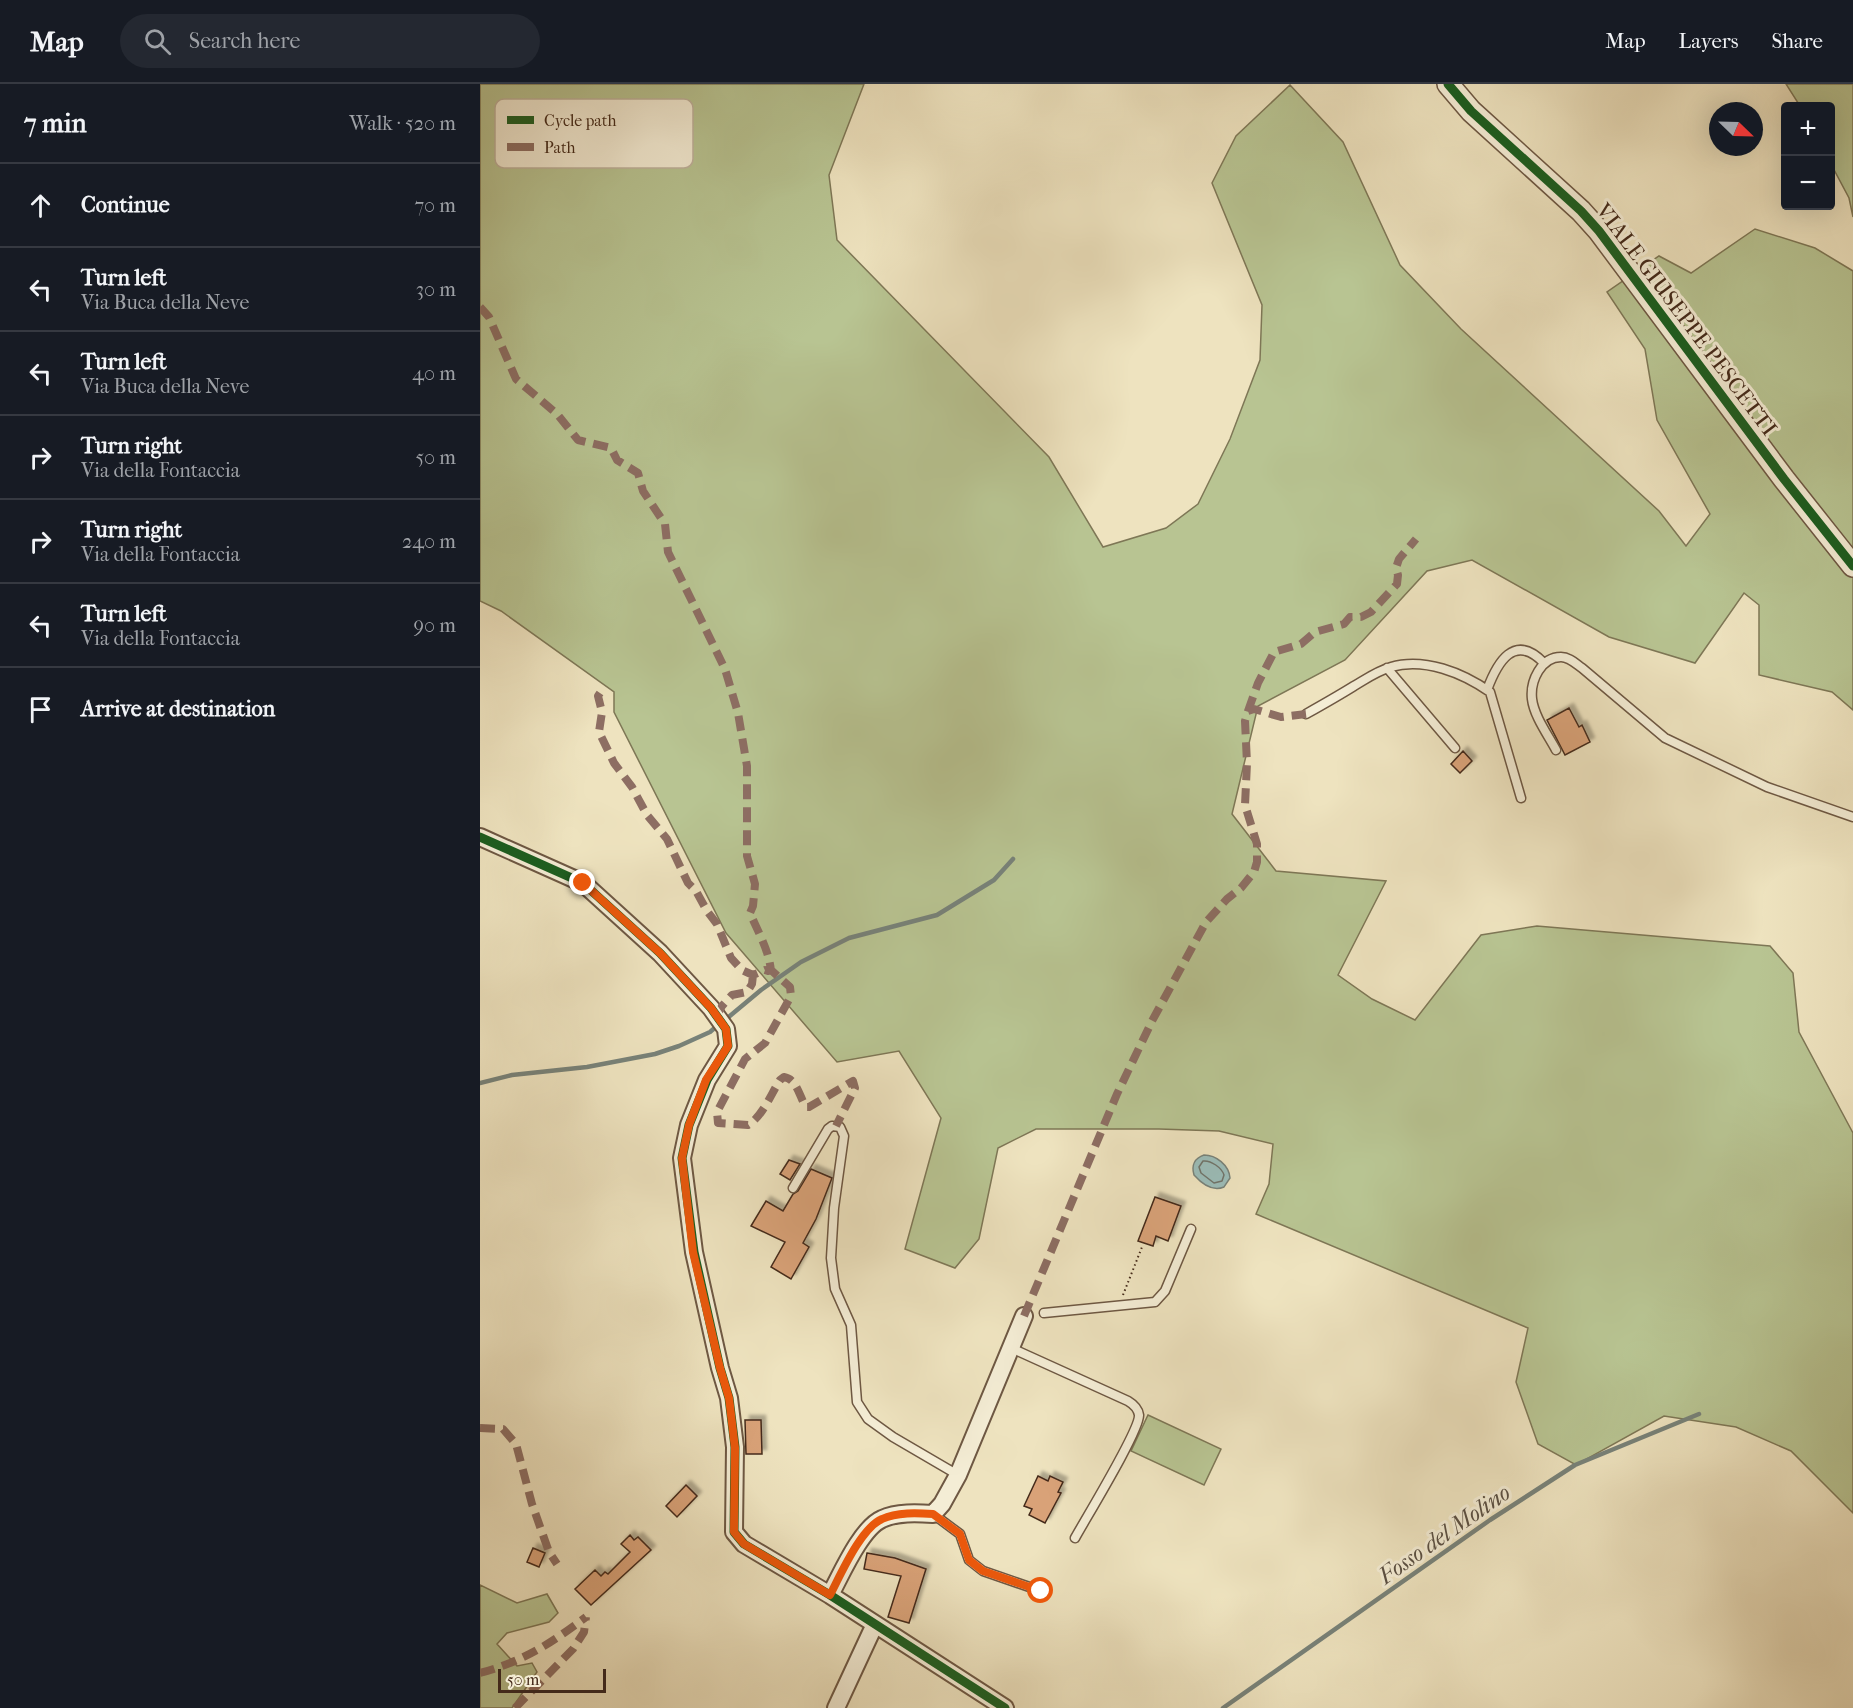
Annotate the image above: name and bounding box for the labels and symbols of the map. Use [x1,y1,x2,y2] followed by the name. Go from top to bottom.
[495,99,693,168] legend
[1709,102,1763,156] north arrow
[544,111,616,130] text: Cycle path
[544,138,576,157] text: Path
[1590,198,1782,441] street label: VIALE GIUSEPPE PESCETTI
[569,869,595,895] route end
[1372,1478,1515,1590] water label: Fosso del Molino
[1027,1577,1053,1603] route start
[498,1666,606,1694] scale bar

